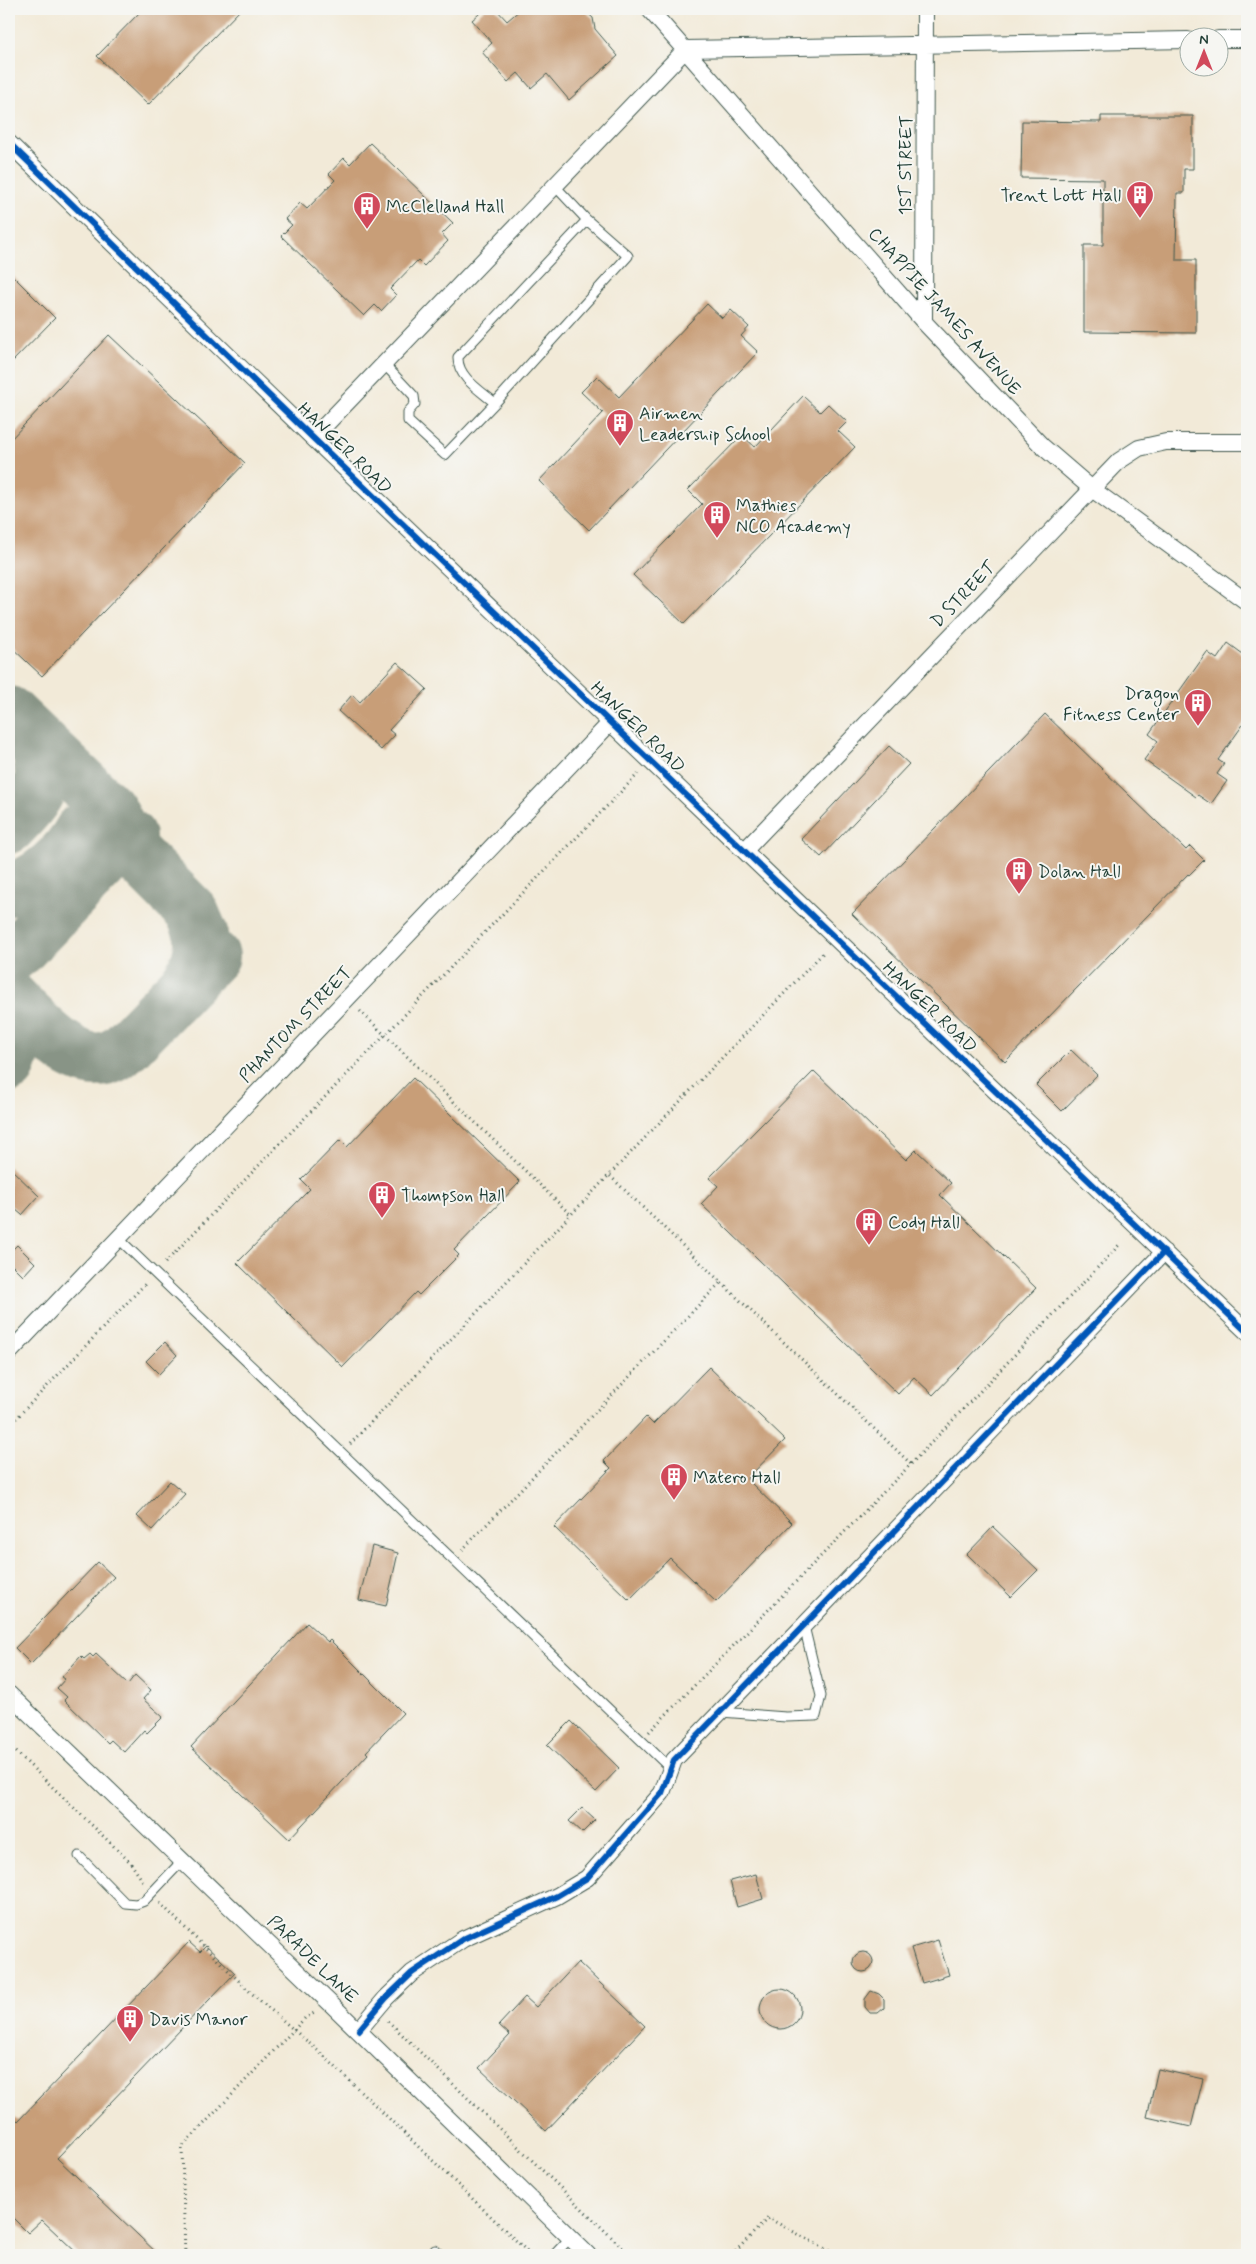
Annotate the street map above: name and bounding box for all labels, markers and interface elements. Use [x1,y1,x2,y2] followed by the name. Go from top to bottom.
[1178,28,1228,78] north arrow
[1199,31,1209,49] text: N
[894,115,918,215] street label: 1ST STREET
[1125,180,1155,219] building icon: Trent Lott Hall
[1001,184,1121,208] place label: Trent Lott Hall
[352,191,382,230] building icon: McClelland Hall
[386,195,505,219] place label: McClelland Hall
[862,223,1026,401] street label: CHAPPIE JAMES AVENUE
[292,398,397,500] street label: HANGER ROAD
[639,402,771,447] place label: Airmen Leadership School
[605,408,635,447] building icon: Airmen Leadership School
[736,494,851,539] place label: Mathies NCO Academy
[702,500,732,539] building icon: Mathies NCO Academy
[926,555,1002,633] street label: D STREET
[585,677,690,779] street label: HANGER ROAD
[1063,682,1180,727] place label: Dragon Fitness Center
[1183,688,1213,727] building icon: Dragon Fitness Center
[1004,856,1034,895] building icon: Dolan Hall
[1038,860,1121,884] place label: Dolan Hall
[877,957,982,1059] street label: HANGER ROAD
[234,961,358,1088] street label: PHANTOM STREET
[367,1180,397,1219] building icon: Thompson Hall
[401,1184,505,1208] place label: Thompson Hall
[854,1207,884,1246] building icon: Cody Hall
[888,1211,960,1235] place label: Cody Hall
[659,1462,689,1501] building icon: Matero Hall
[693,1466,780,1490] place label: Matero Hall
[262,1910,363,2009] street label: PARADE LANE
[115,2004,145,2043] building icon: Davis Manor
[149,2008,248,2032] place label: Davis Manor

